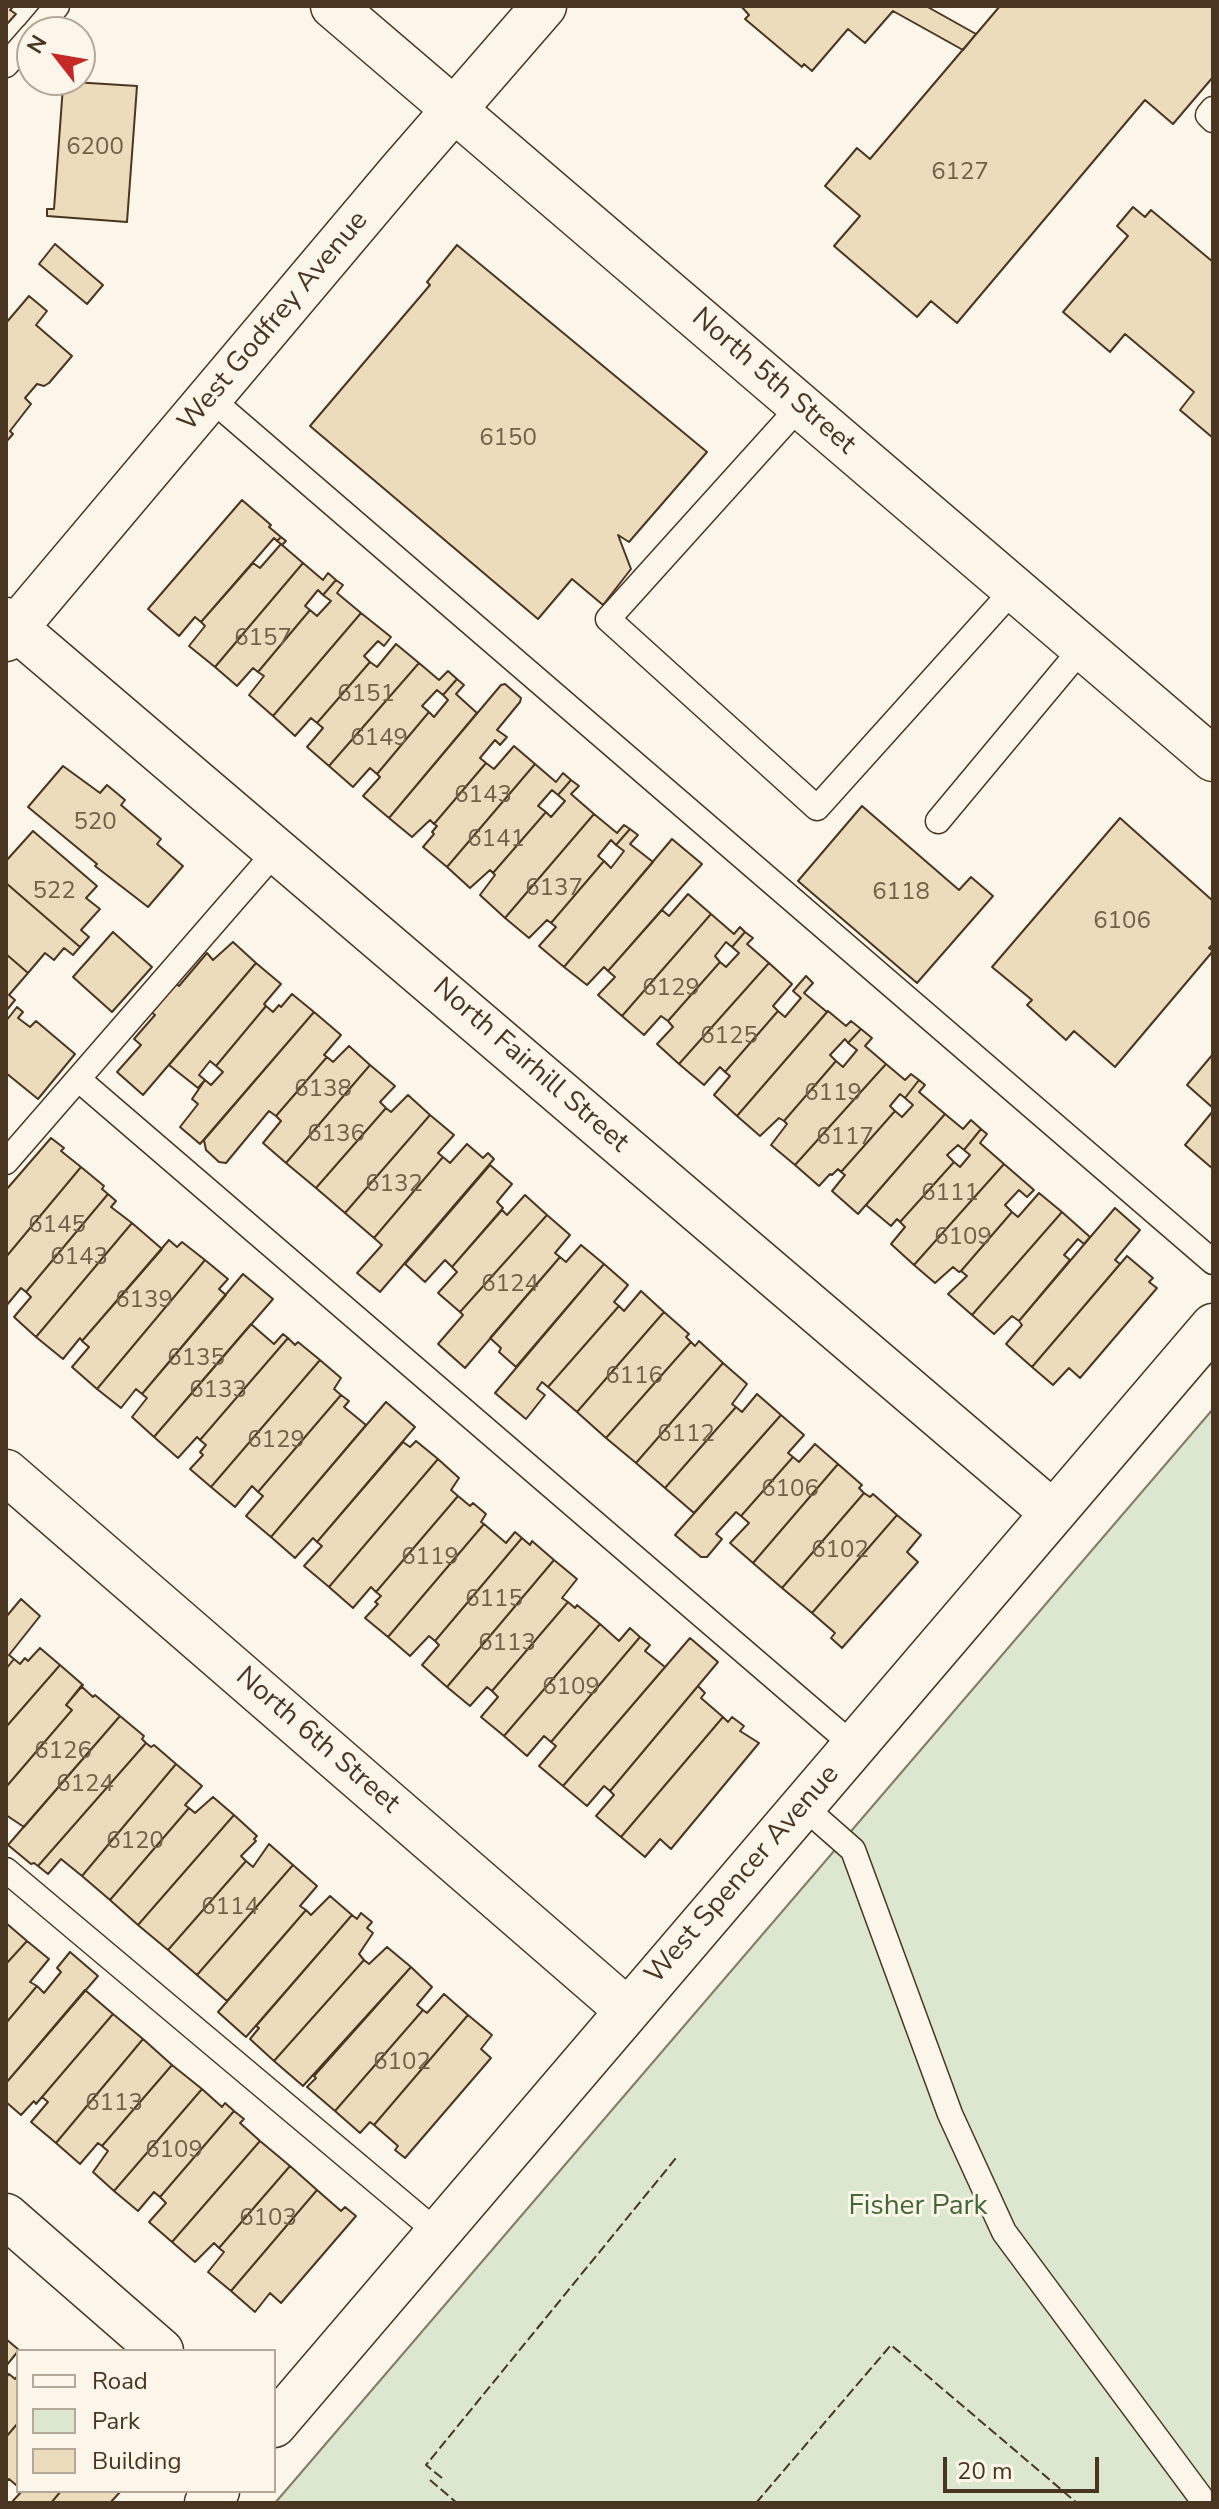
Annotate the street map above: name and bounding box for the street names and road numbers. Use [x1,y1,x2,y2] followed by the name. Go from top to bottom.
[172,205,376,439] street label: West Godfrey Avenue
[684,302,862,462] street label: North 5th Street
[425,972,635,1160] street label: North Fairhill Street
[228,1661,406,1821] street label: North 6th Street
[639,1759,847,1991] street label: West Spencer Avenue

